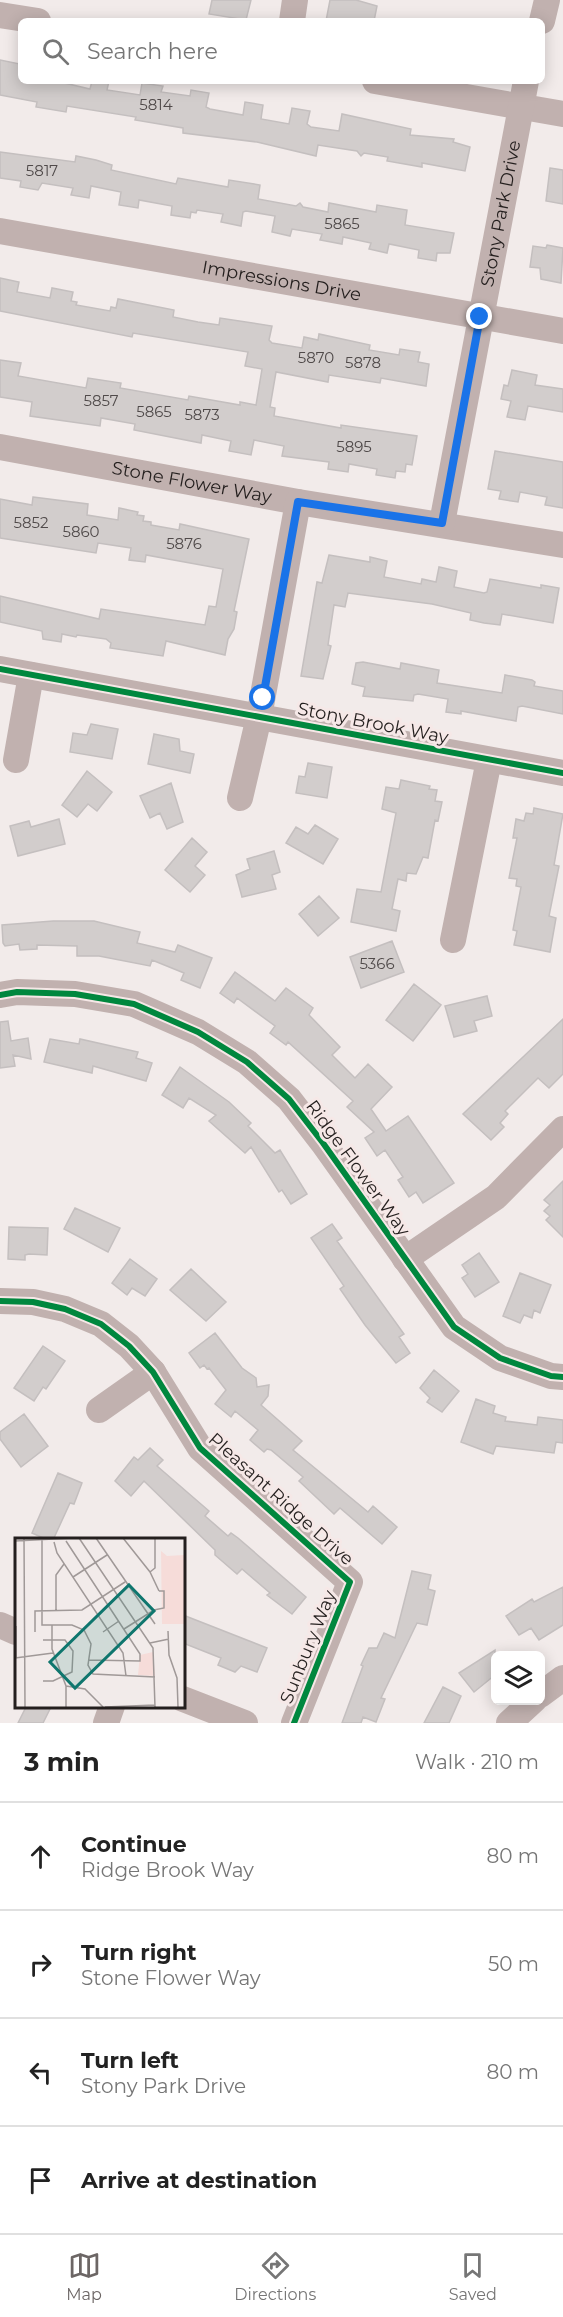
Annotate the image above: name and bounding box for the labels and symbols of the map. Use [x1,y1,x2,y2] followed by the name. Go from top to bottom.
[139,95,173,114] house number: 5814
[476,138,526,289] street label: Stony Park Drive
[26,161,58,180] house number: 5817
[324,214,360,233] house number: 5865
[200,256,363,306] street label: Impressions Drive
[466,303,492,329] route end
[298,348,334,367] house number: 5870
[345,353,381,372] house number: 5878
[83,391,119,410] house number: 5857
[136,402,172,421] house number: 5865
[184,405,220,424] house number: 5873
[336,437,372,456] house number: 5895
[110,457,274,508] street label: Stone Flower Way
[14,513,49,532] house number: 5852
[62,522,100,541] house number: 5860
[166,534,202,553] house number: 5876
[249,684,275,710] route start
[296,698,451,748] street label: Stony Brook Way
[359,954,395,973] house number: 5366
[301,1096,415,1240] street label: Ridge Flower Way
[204,1428,358,1570] street label: Pleasant Ridge Drive
[15,1538,184,1708] inset map
[275,1587,341,1707] street label: Sunbury Way

